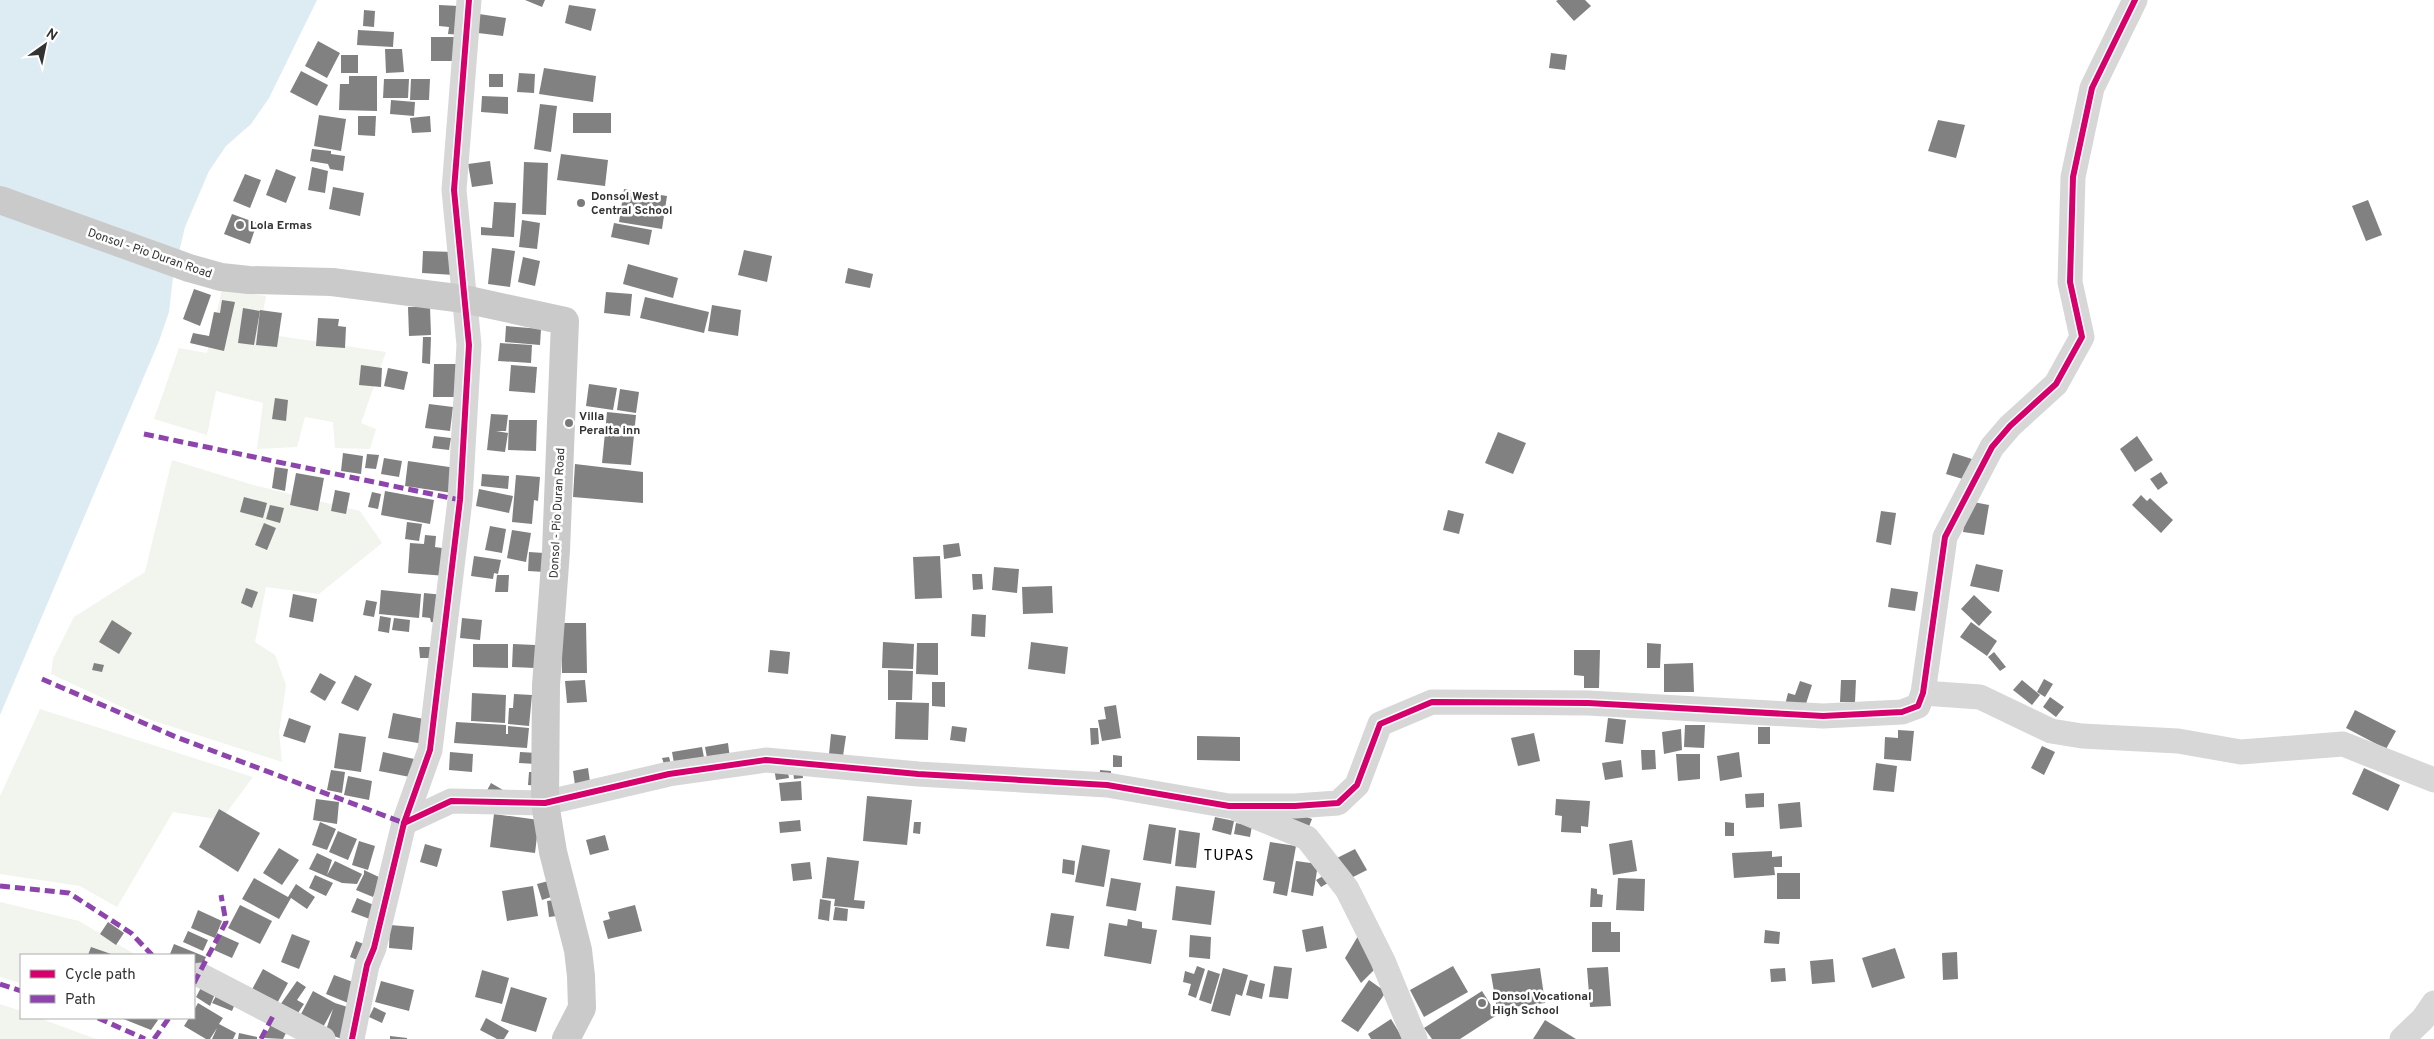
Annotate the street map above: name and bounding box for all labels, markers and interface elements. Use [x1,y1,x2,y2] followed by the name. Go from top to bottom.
[20,20,70,70] north arrow
[42,25,60,45] text: N
[591,189,673,219] place label: Donsol West Central School
[575,197,587,209] marker: Donsol West Central School
[250,218,312,234] place label: Lola Ermas
[234,219,246,231] marker: Lola Ermas
[85,225,214,283] street label: Donsol - Pio Duran Road
[579,409,640,439] place label: Villa Peralta inn
[563,417,575,429] marker: Villa Peralta inn
[547,447,569,579] street label: Donsol - Pio Duran Road
[1204,847,1254,866] district label: TUPAS
[20,954,195,1019] legend
[65,966,136,985] text: Cycle path
[1492,989,1591,1019] place label: Donsol Vocational High School
[65,991,96,1010] text: Path
[1476,997,1488,1009] marker: Donsol Vocational High School

